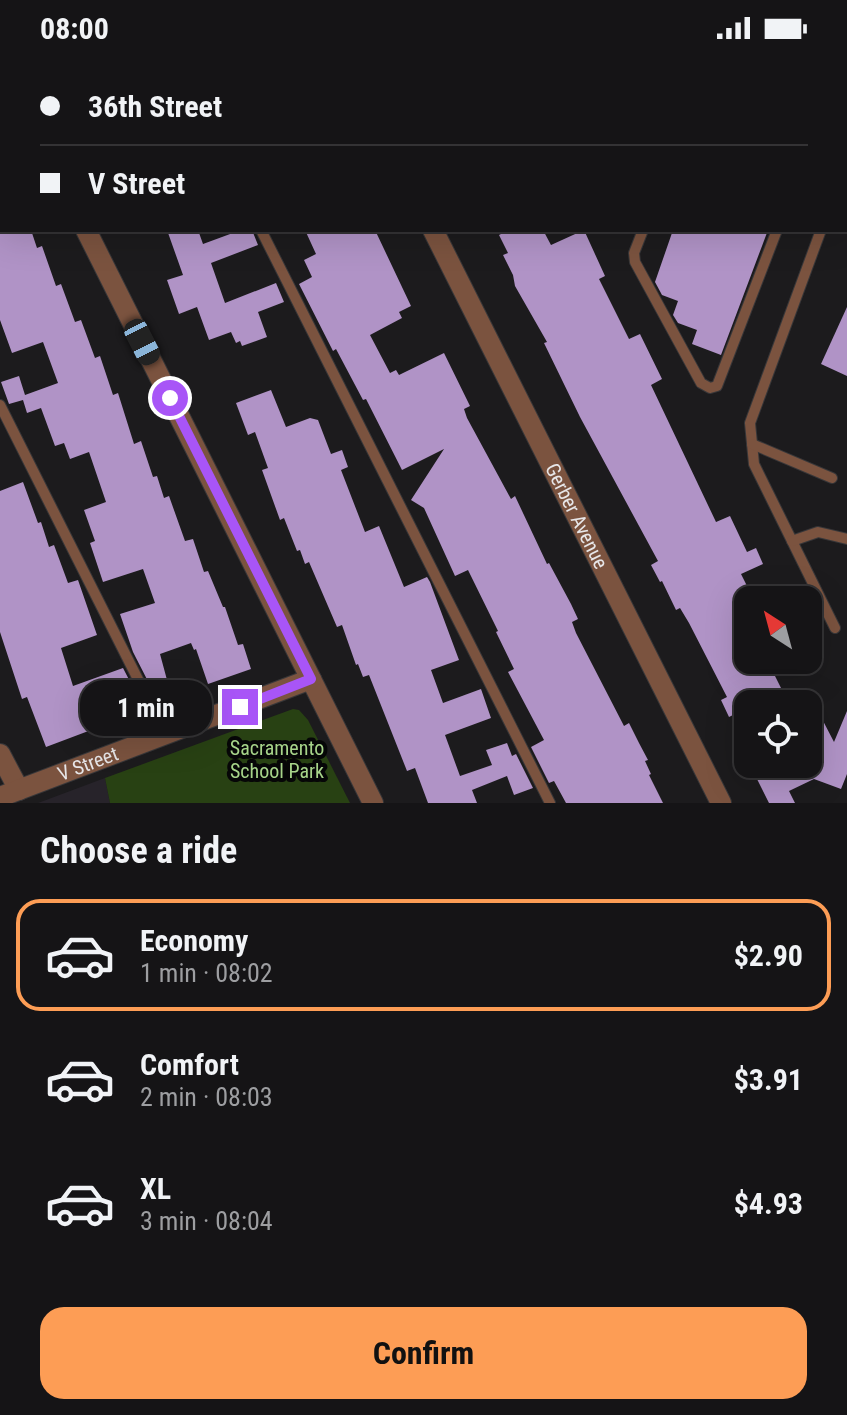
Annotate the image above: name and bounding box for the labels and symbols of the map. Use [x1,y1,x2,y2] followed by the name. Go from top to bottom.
[120,315,164,369] car
[152,380,188,416] route start
[540,459,613,573] street label: Gerber Avenue
[734,586,822,674] north arrow
[80,679,212,735] callout: 1 min
[222,689,258,725] route end
[230,736,324,783] park label: Sacramento School Park
[54,741,122,786] street label: V Street

